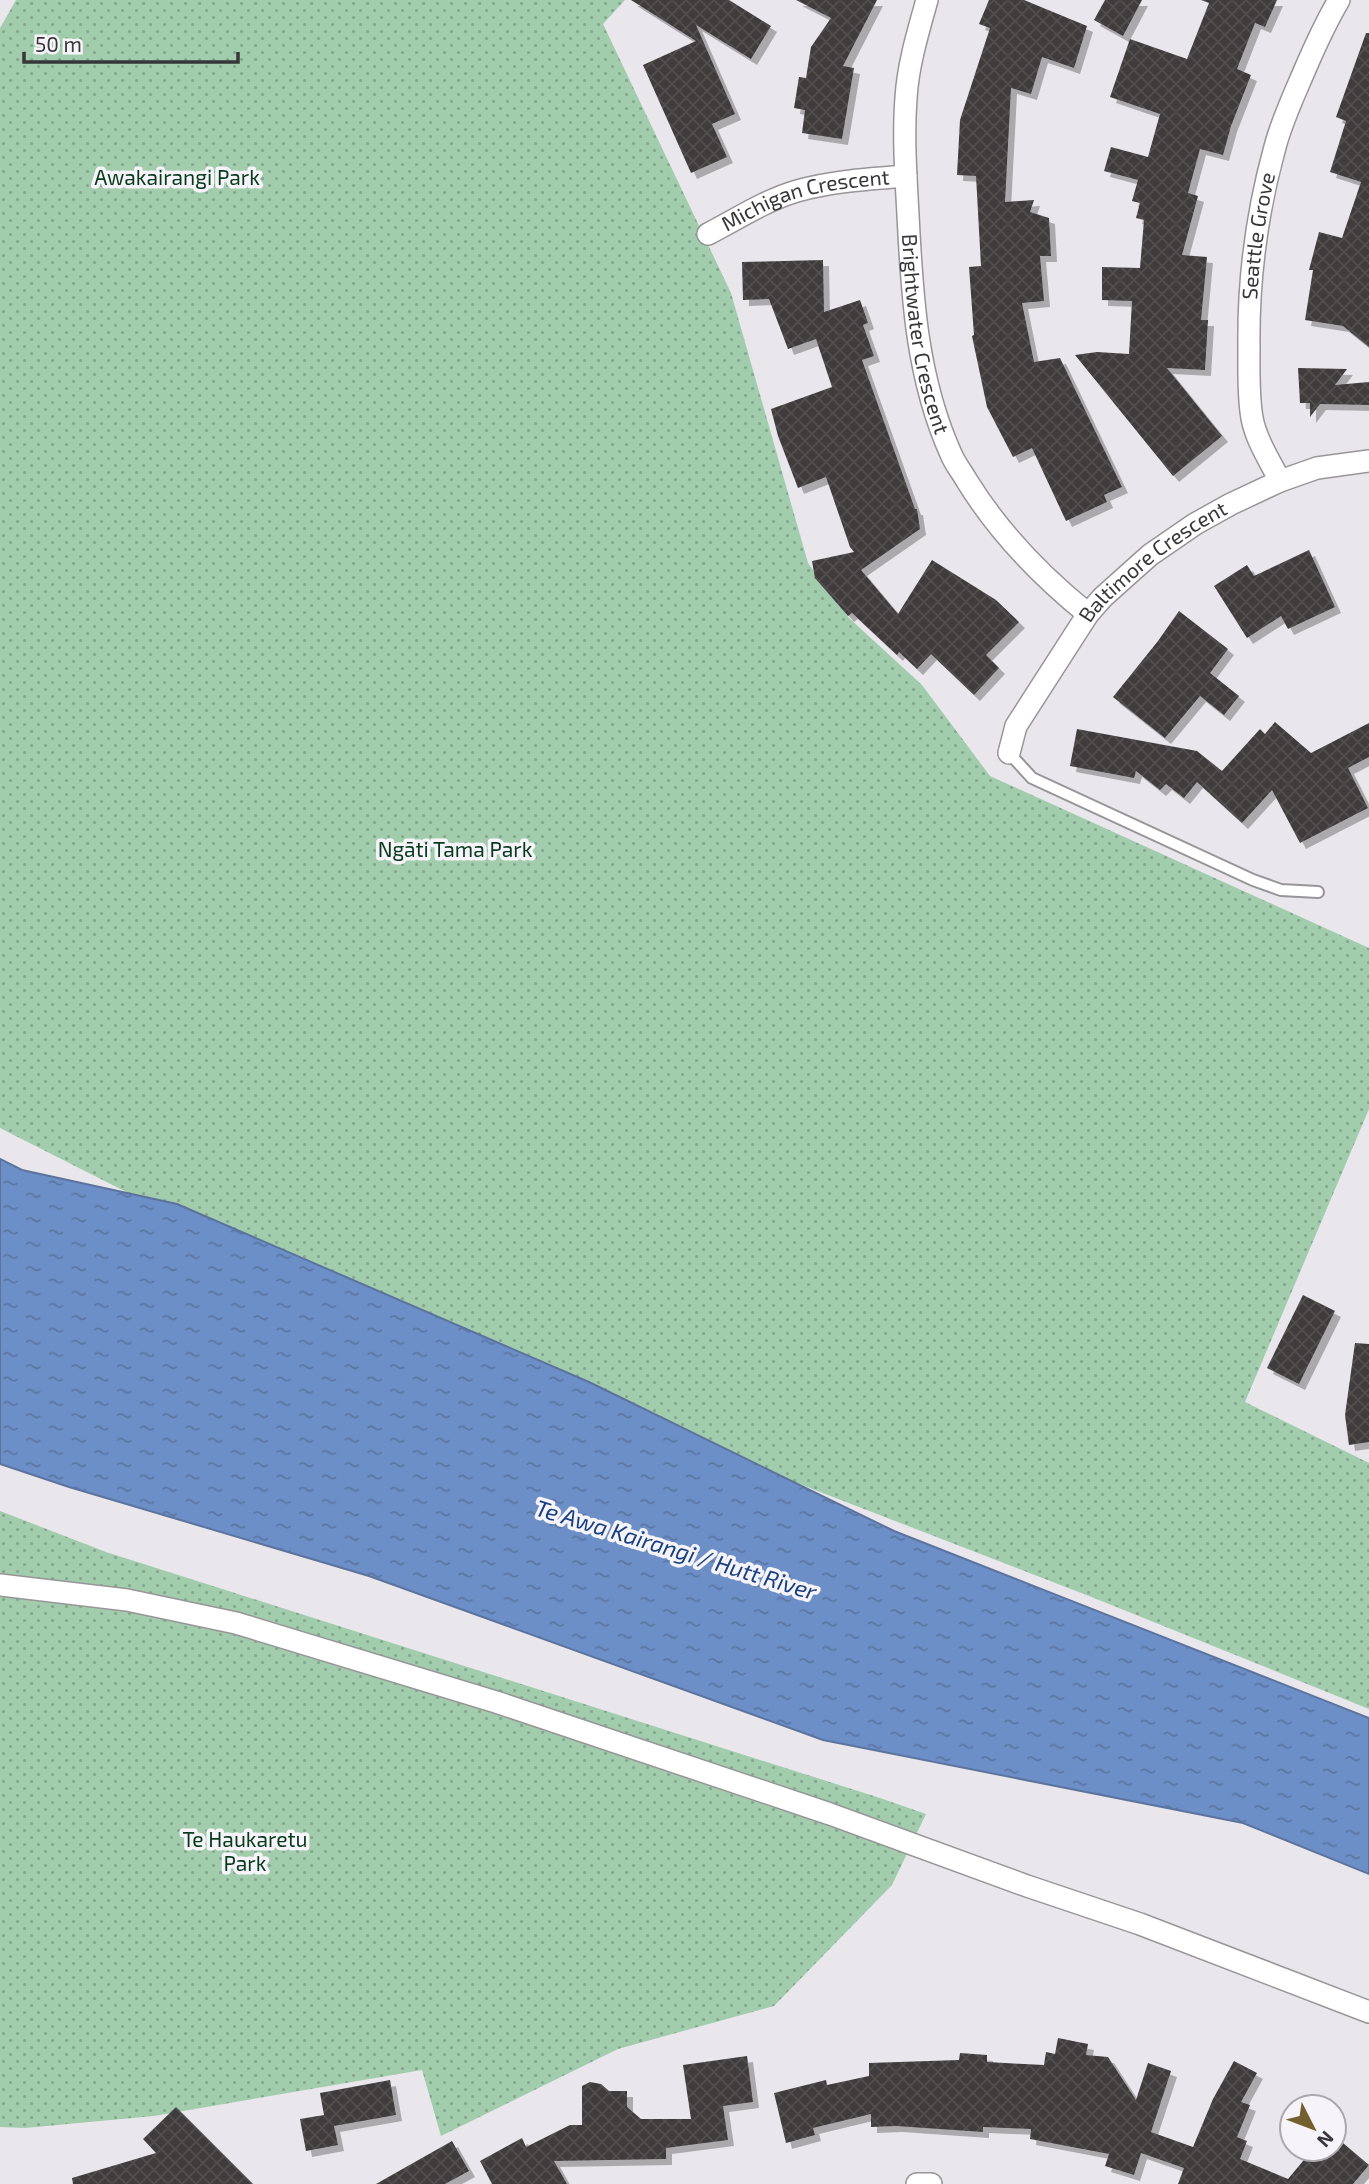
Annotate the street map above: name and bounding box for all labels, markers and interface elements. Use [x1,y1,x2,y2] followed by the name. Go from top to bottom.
[24,21,238,65] scale bar
[35,31,82,56] text: 50 m
[716,163,890,235] street label: Michigan Crescent
[94,164,260,189] park label: Awakairangi Park
[1236,170,1279,300] street label: Seattle Grove
[898,233,956,437] street label: Brightwater Crescent
[1072,495,1231,626] street label: Baltimore Crescent
[378,836,533,861] park label: Ngāti Tama Park
[532,1493,821,1605] water label: Te Awa Kairangi / Hutt River
[183,1826,307,1875] park label: Te Haukaretu Park
[1278,2093,1348,2163] north arrow
[1313,2127,1339,2153] text: N

